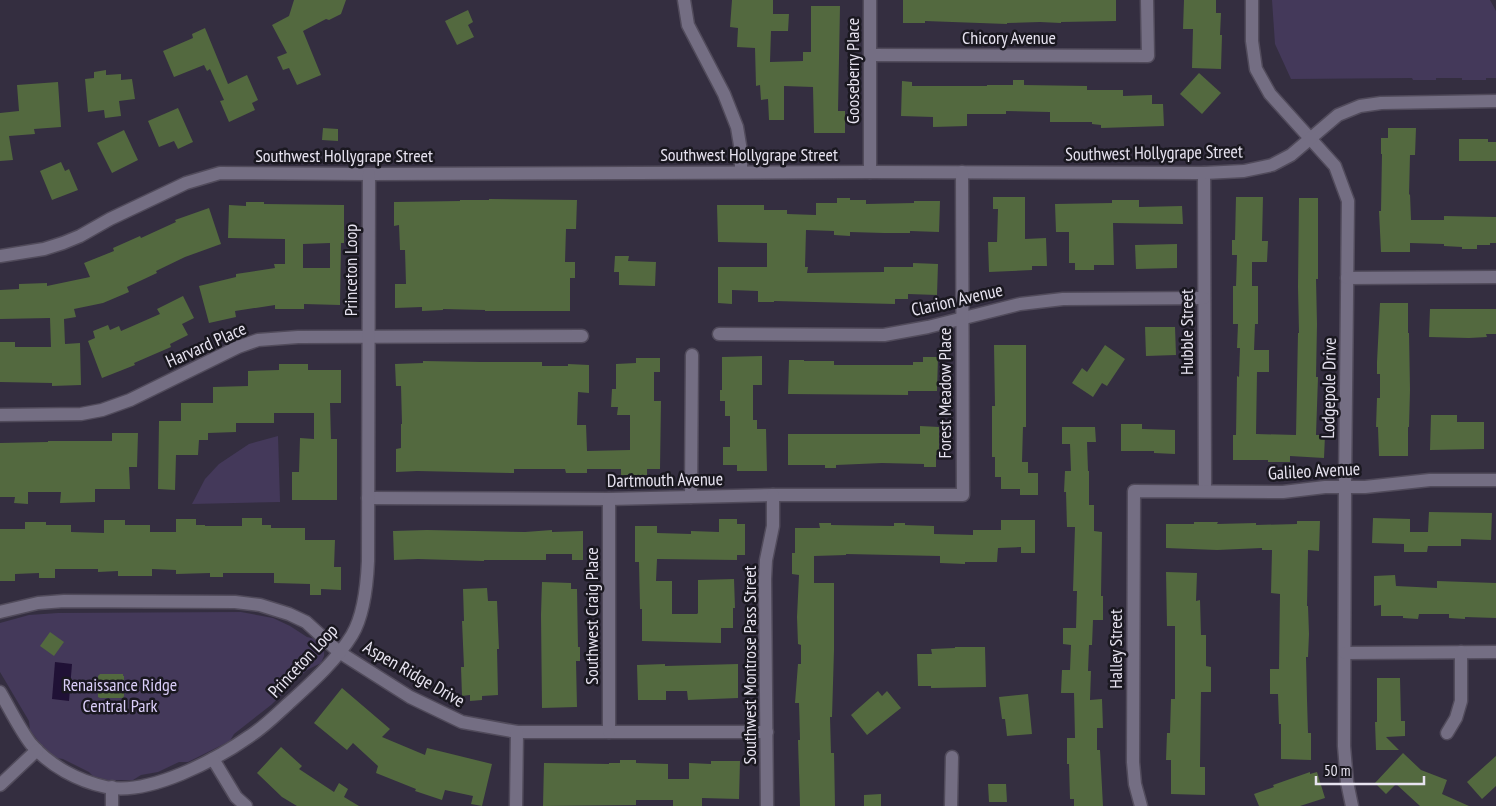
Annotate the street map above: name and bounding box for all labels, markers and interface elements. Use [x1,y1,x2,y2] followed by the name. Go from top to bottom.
[841,18,864,124] street label: Gooseberry Place
[962,26,1056,49] street label: Chicory Avenue
[1065,139,1243,166] street label: Southwest Hollygrape Street
[660,143,838,166] street label: Southwest Hollygrape Street
[255,144,433,167] street label: Southwest Hollygrape Street
[339,224,362,316] street label: Princeton Loop
[909,278,1005,321] street label: Clarion Avenue
[1175,289,1198,375] street label: Hubble Street
[162,317,250,372] street label: Harvard Place
[933,327,956,459] street label: Forest Meadow Place
[1316,337,1341,439] street label: Lodgepole Drive
[1267,457,1361,484] street label: Galileo Avenue
[607,467,723,492] street label: Dartmouth Avenue
[580,547,603,685] street label: Southwest Craig Place
[738,565,761,765] street label: Southwest Montrose Pass Street
[1104,609,1127,689] street label: Halley Street
[263,619,343,702] street label: Princeton Loop
[359,635,469,712] street label: Aspen Ridge Drive
[63,673,177,717] park label: Renaissance Ridge Central Park
[1316,754,1424,786] scale bar
[1324,761,1350,780] text: 50 m

